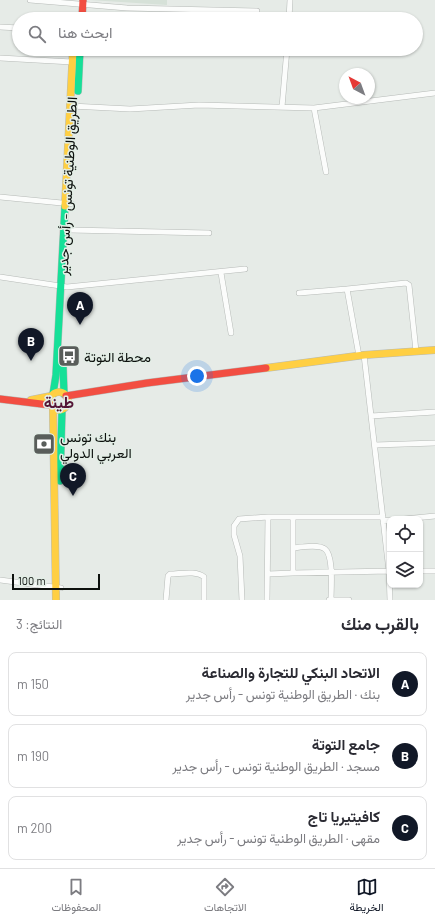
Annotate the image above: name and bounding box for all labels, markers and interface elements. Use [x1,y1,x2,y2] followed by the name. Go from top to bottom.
[12,12,423,56] search box
[26,23,48,45] icon: search
[58,23,112,41] text: ابحث هنا
[339,68,375,104] north arrow
[54,96,81,277] street label: الطريق الوطنية تونس - رأس جدير
[67,292,93,325] pin: A
[18,328,44,361] pin: B
[56,343,82,369] bus stop icon: محطة التوتة
[84,348,151,366] place label: محطة التوتة
[187,366,207,386] your location
[44,392,74,412] district label: طينة
[60,428,132,465] place label: بنك تونس العربي الدولي
[31,431,57,457] bank icon: بنك تونس العربي الدولي
[60,463,86,496] pin: C
[387,516,423,588] map controls
[387,516,423,552] button: locate
[387,552,423,588] button: layers
[12,572,100,591] scale bar
[18,574,46,587] text: 100 m
[341,613,419,633] text: بالقرب منك
[16,616,62,632] text: النتائج: 3
[202,663,380,681] text: الاتحاد البنكي للتجارة والصناعة
[17,676,49,692] text: 150 m
[401,676,409,692] text: A
[186,686,380,702] text: بنك · الطريق الوطنية تونس - رأس جدير
[312,735,380,753] text: جامع التوتة
[17,748,49,764] text: 190 m
[401,748,409,764] text: B
[172,758,380,774] text: مسجد · الطريق الوطنية تونس - رأس جدير
[308,807,380,825] text: كافيتيريا تاج
[17,820,52,836] text: 200 m
[401,820,409,836] text: C
[177,830,380,846] text: مقهى · الطريق الوطنية تونس - رأس جدير
[51,876,101,917] tab: المحفوظات
[204,876,247,917] tab: الاتجاهات
[350,876,384,917] tab: الخريطة

